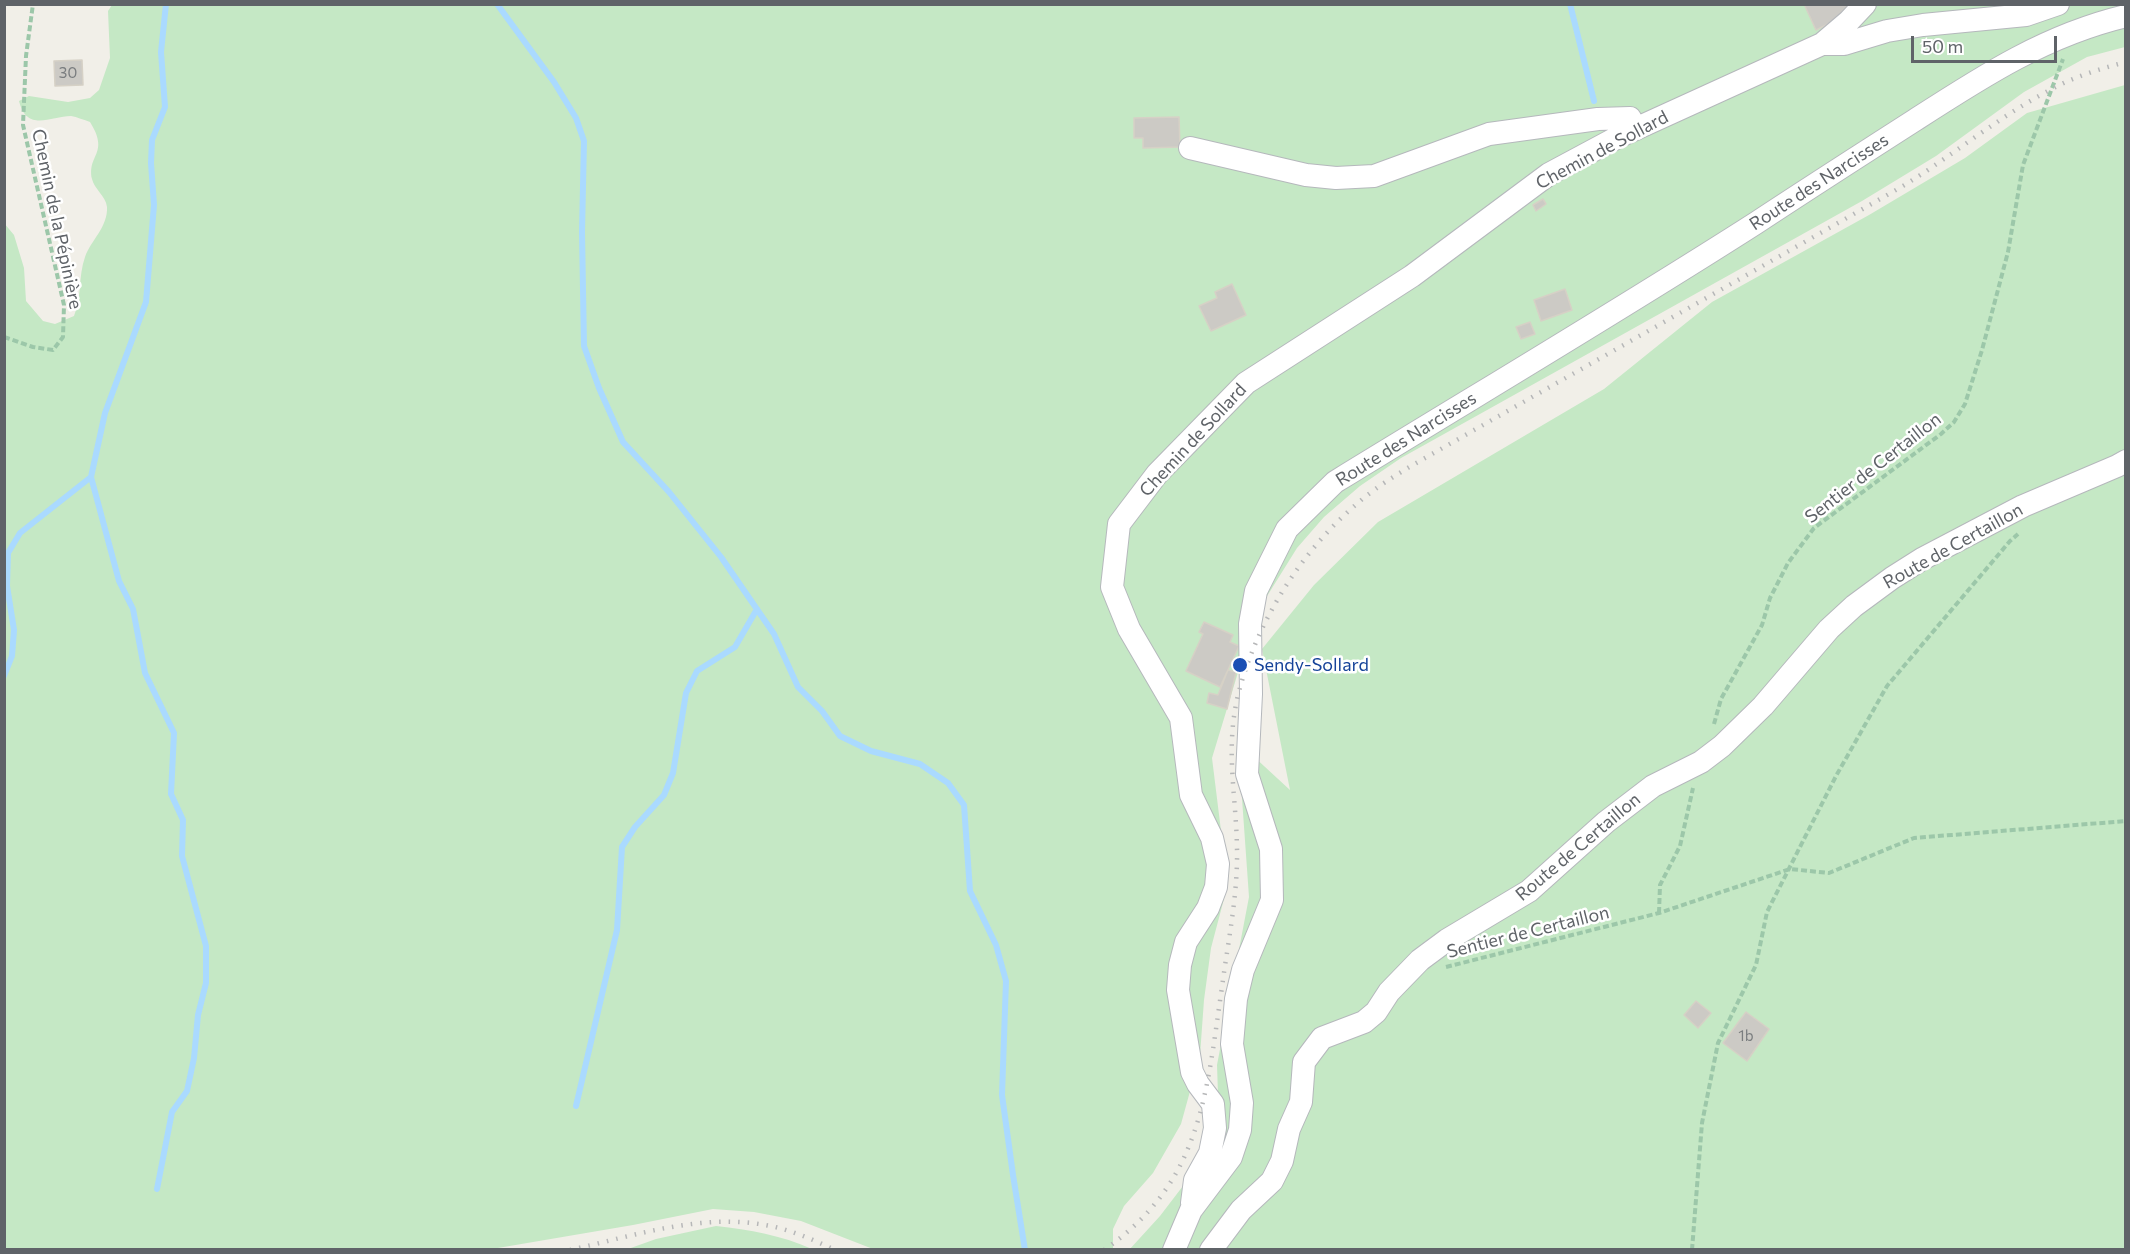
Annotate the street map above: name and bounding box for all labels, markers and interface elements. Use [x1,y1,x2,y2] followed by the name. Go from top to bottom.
[1914,24,2060,62] scale bar
[1922,35,1963,57] text: 50 m
[59,64,77,82] house number: 30
[1532,106,1672,194] street label: Chemin de Sollard
[27,127,87,311] street label: Chemin de la Pépinière
[1745,129,1893,235] street label: Route des Narcisses
[1135,379,1251,501] street label: Chemin de Sollard
[1332,387,1480,491] street label: Route des Narcisses
[1801,408,1945,528] street label: Sentier de Certaillon
[1879,499,2027,593] street label: Route de Certaillon
[1254,654,1369,676] place label: Sendy-Sollard
[1231,656,1249,674] marker: Sendy-Sollard
[1511,788,1645,906] street label: Route de Certaillon
[1445,901,1611,963] street label: Sentier de Certaillon
[1738,1027,1754,1045] house number: 1b

